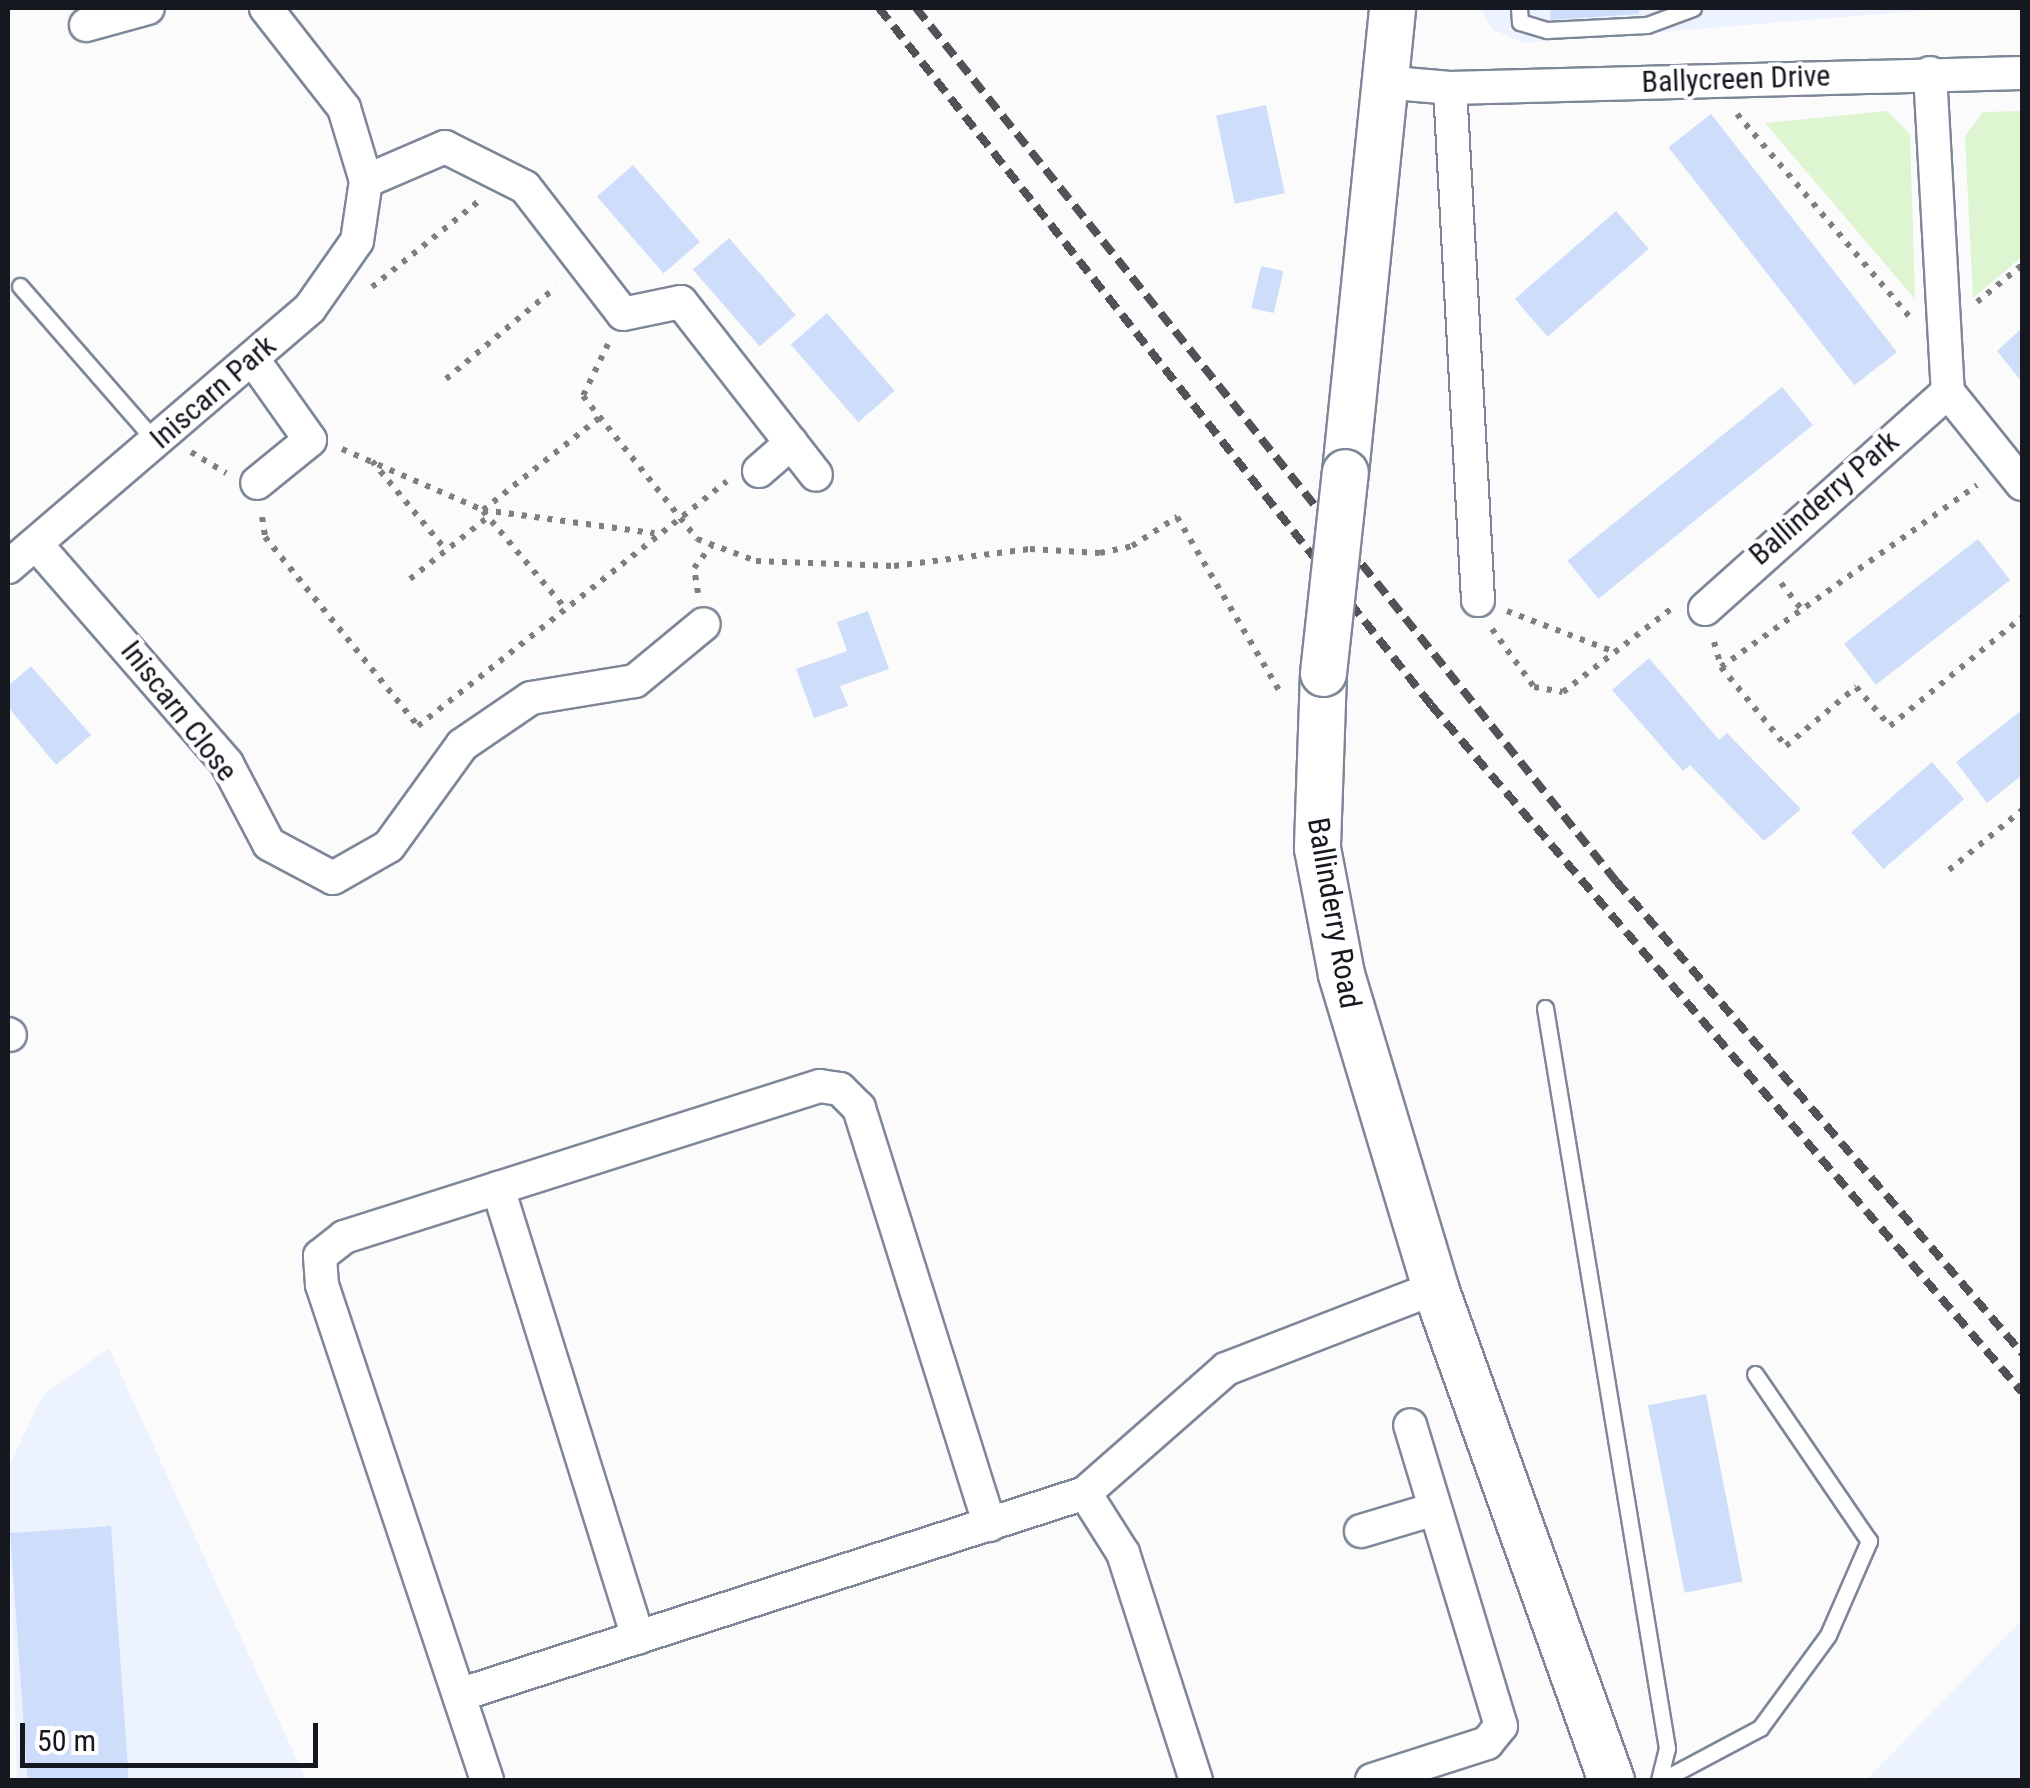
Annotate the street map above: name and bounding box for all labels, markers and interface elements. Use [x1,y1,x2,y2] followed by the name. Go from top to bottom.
[1641,58,1831,100] street label: Ballycreen Drive
[143,328,283,456] street label: Iniscarn Park
[1742,423,1906,573] street label: Ballinderry Park
[113,634,245,788] street label: Iniscarn Close
[1300,815,1368,1011] street label: Ballinderry Road
[25,1703,322,1765] scale bar
[37,1723,96,1758] text: 50 m

